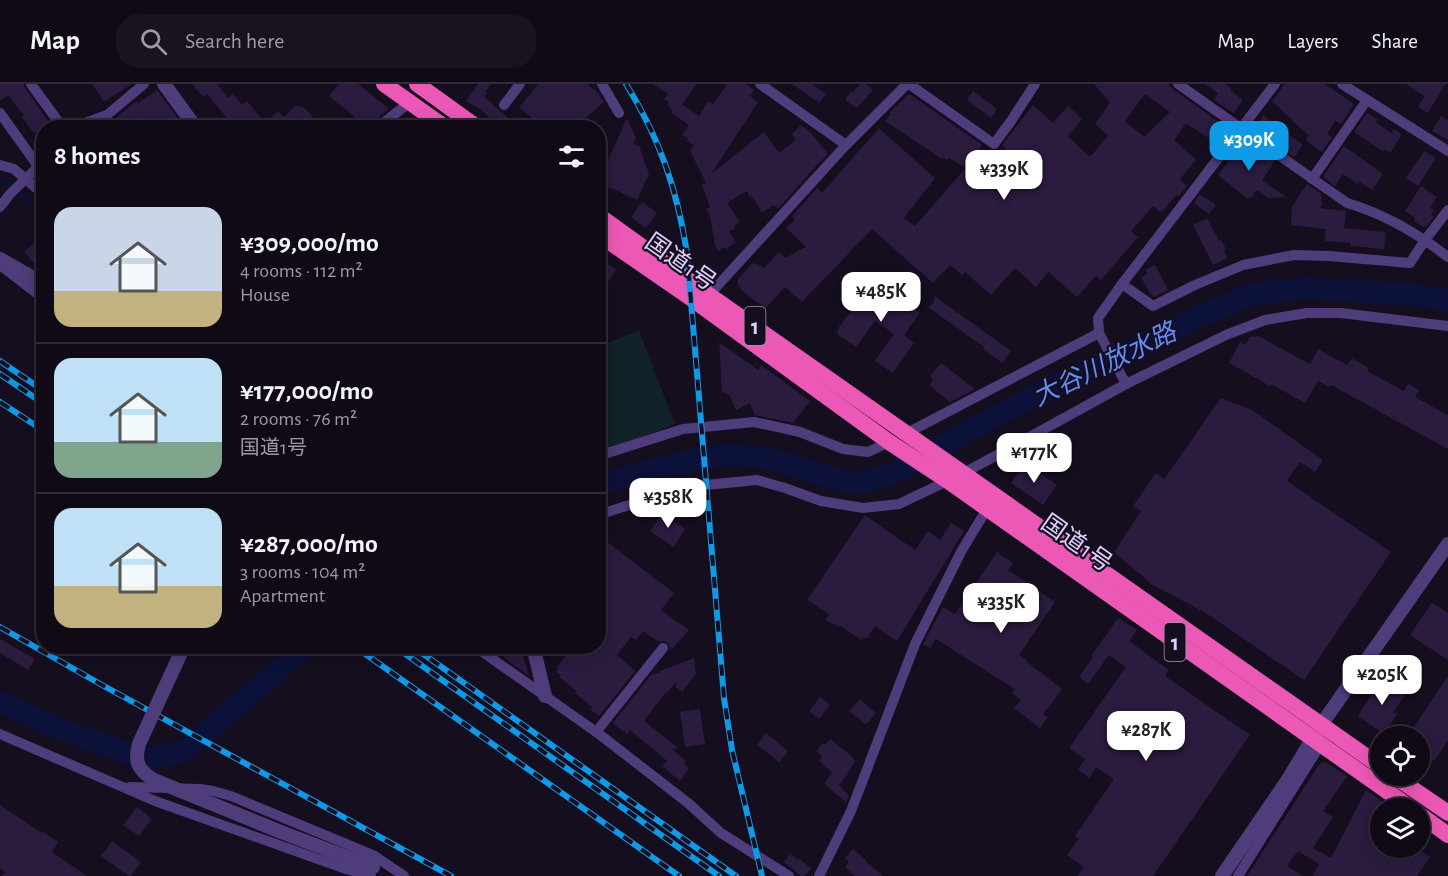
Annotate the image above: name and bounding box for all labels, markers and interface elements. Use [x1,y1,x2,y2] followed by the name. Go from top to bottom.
[116,14,536,68] search box
[137,25,170,58] icon: search
[30,27,80,55] text: Map
[185,30,284,52] text: Search here
[1218,31,1254,52] text: Map
[1287,31,1338,52] text: Layers
[1371,31,1418,52] text: Share
[1207,121,1291,172] pin: ¥309K
[1224,130,1274,150] text: ¥309K
[555,140,588,173] icon: filters
[54,143,141,169] text: 8 homes
[962,150,1046,201] pin: ¥339K
[979,159,1029,179] text: ¥339K
[641,228,721,296] street label: 国道1号
[240,230,379,256] text: ¥309,000/mo
[102,231,174,303] icon: home
[240,261,363,281] text: 4 rooms · 112 m²
[839,272,923,323] pin: ¥485K
[856,281,906,301] text: ¥485K
[240,285,290,305] text: House
[744,307,766,345] road number: 1
[1028,317,1182,411] water label: 大谷川放水路
[240,378,373,404] text: ¥177,000/mo
[102,382,174,454] icon: home
[240,409,357,429] text: 2 rooms · 76 m²
[992,433,1076,484] pin: ¥177K
[240,438,307,458] text: 国道1号
[1011,442,1057,462] text: ¥177K
[626,478,710,529] pin: ¥358K
[643,487,693,507] text: ¥358K
[1037,509,1117,577] street label: 国道1号
[240,531,378,557] text: ¥287,000/mo
[102,532,174,604] icon: home
[240,562,365,582] text: 3 rooms · 104 m²
[959,583,1043,634] pin: ¥335K
[240,586,325,606] text: Apartment
[977,592,1025,612] text: ¥335K
[1164,623,1186,661] road number: 1
[1340,655,1424,706] pin: ¥205K
[1357,664,1407,684] text: ¥205K
[1104,711,1188,762] pin: ¥287K
[1121,720,1171,740] text: ¥287K
[1370,726,1430,858] map controls
[1370,726,1430,786] button: locate
[1370,798,1430,858] button: layers

